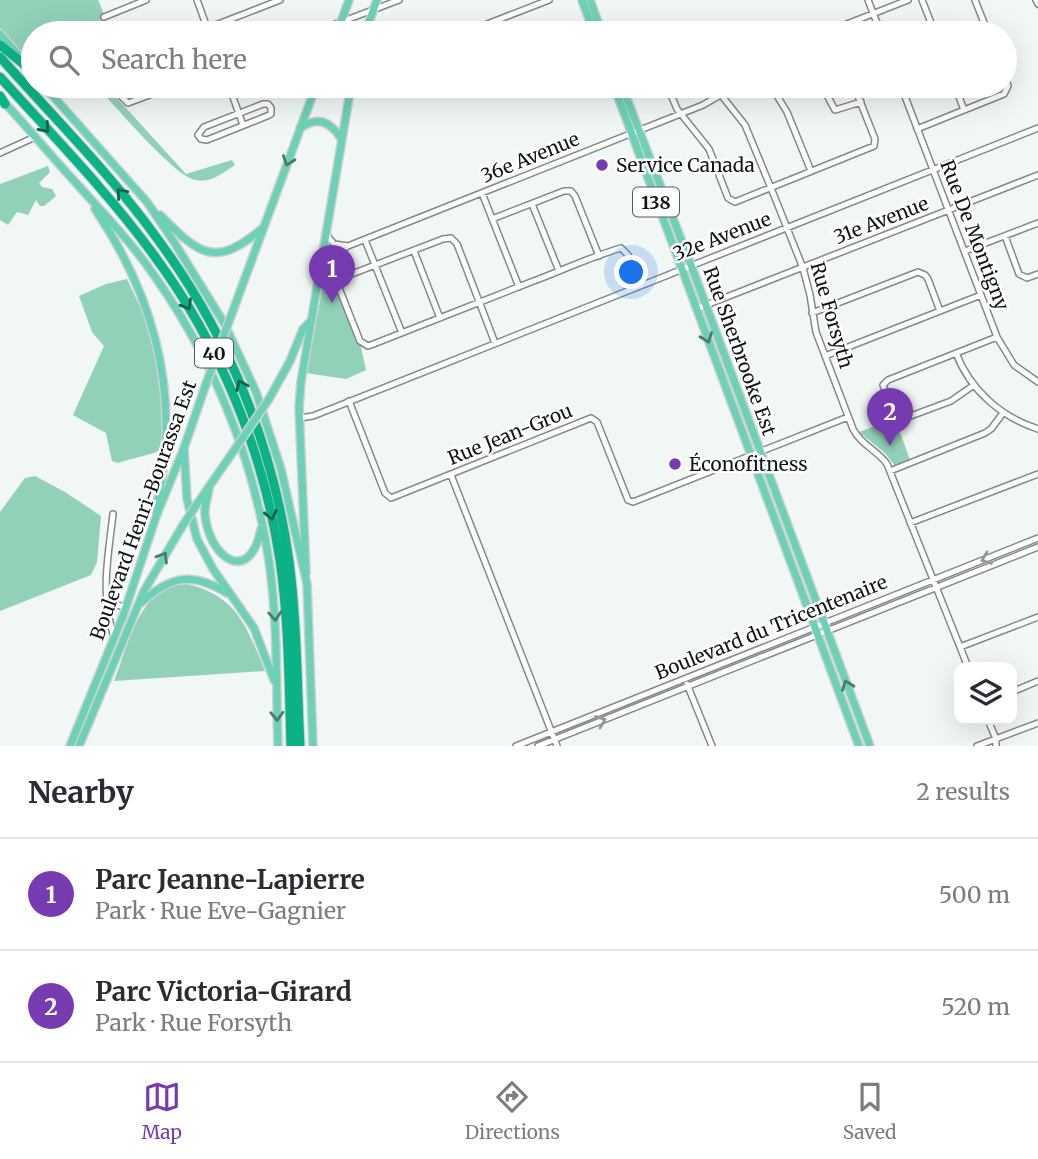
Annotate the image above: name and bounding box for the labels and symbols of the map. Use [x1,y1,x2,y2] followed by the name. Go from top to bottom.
[37,120,49,133] one-way arrow
[477,126,583,188] street label: 36e Avenue
[616,153,755,177] place label: Service Canada
[282,154,296,166] one-way arrow
[594,157,610,173] marker: Service Canada
[935,157,1015,313] street label: Rue De Montigny
[633,188,679,216] road number: 138
[117,189,129,202] one-way arrow
[830,191,932,249] street label: 31e Avenue
[670,206,774,266] street label: 32e Avenue
[309,245,355,303] pin: 1
[614,255,648,289] your location
[805,259,859,371] street label: Rue Forsyth
[698,263,782,439] street label: Rue Sherbrooke Est
[179,297,192,310] one-way arrow
[699,332,713,344] one-way arrow
[195,338,233,368] road number: 40
[85,376,201,643] street label: Boulevard Henri-Bourassa Est
[235,380,249,393] one-way arrow
[867,388,913,446] pin: 2
[444,398,576,470] street label: Rue Jean-Grou
[689,452,807,476] place label: Éconofitness
[667,456,683,472] marker: Éconofitness
[263,509,277,521] one-way arrow
[980,550,992,564] one-way arrow
[154,552,167,565] one-way arrow
[651,569,891,685] street label: Boulevard du Tricentenaire
[267,611,282,622] one-way arrow
[841,679,855,691] one-way arrow
[270,710,285,721] one-way arrow
[595,715,607,729] one-way arrow

